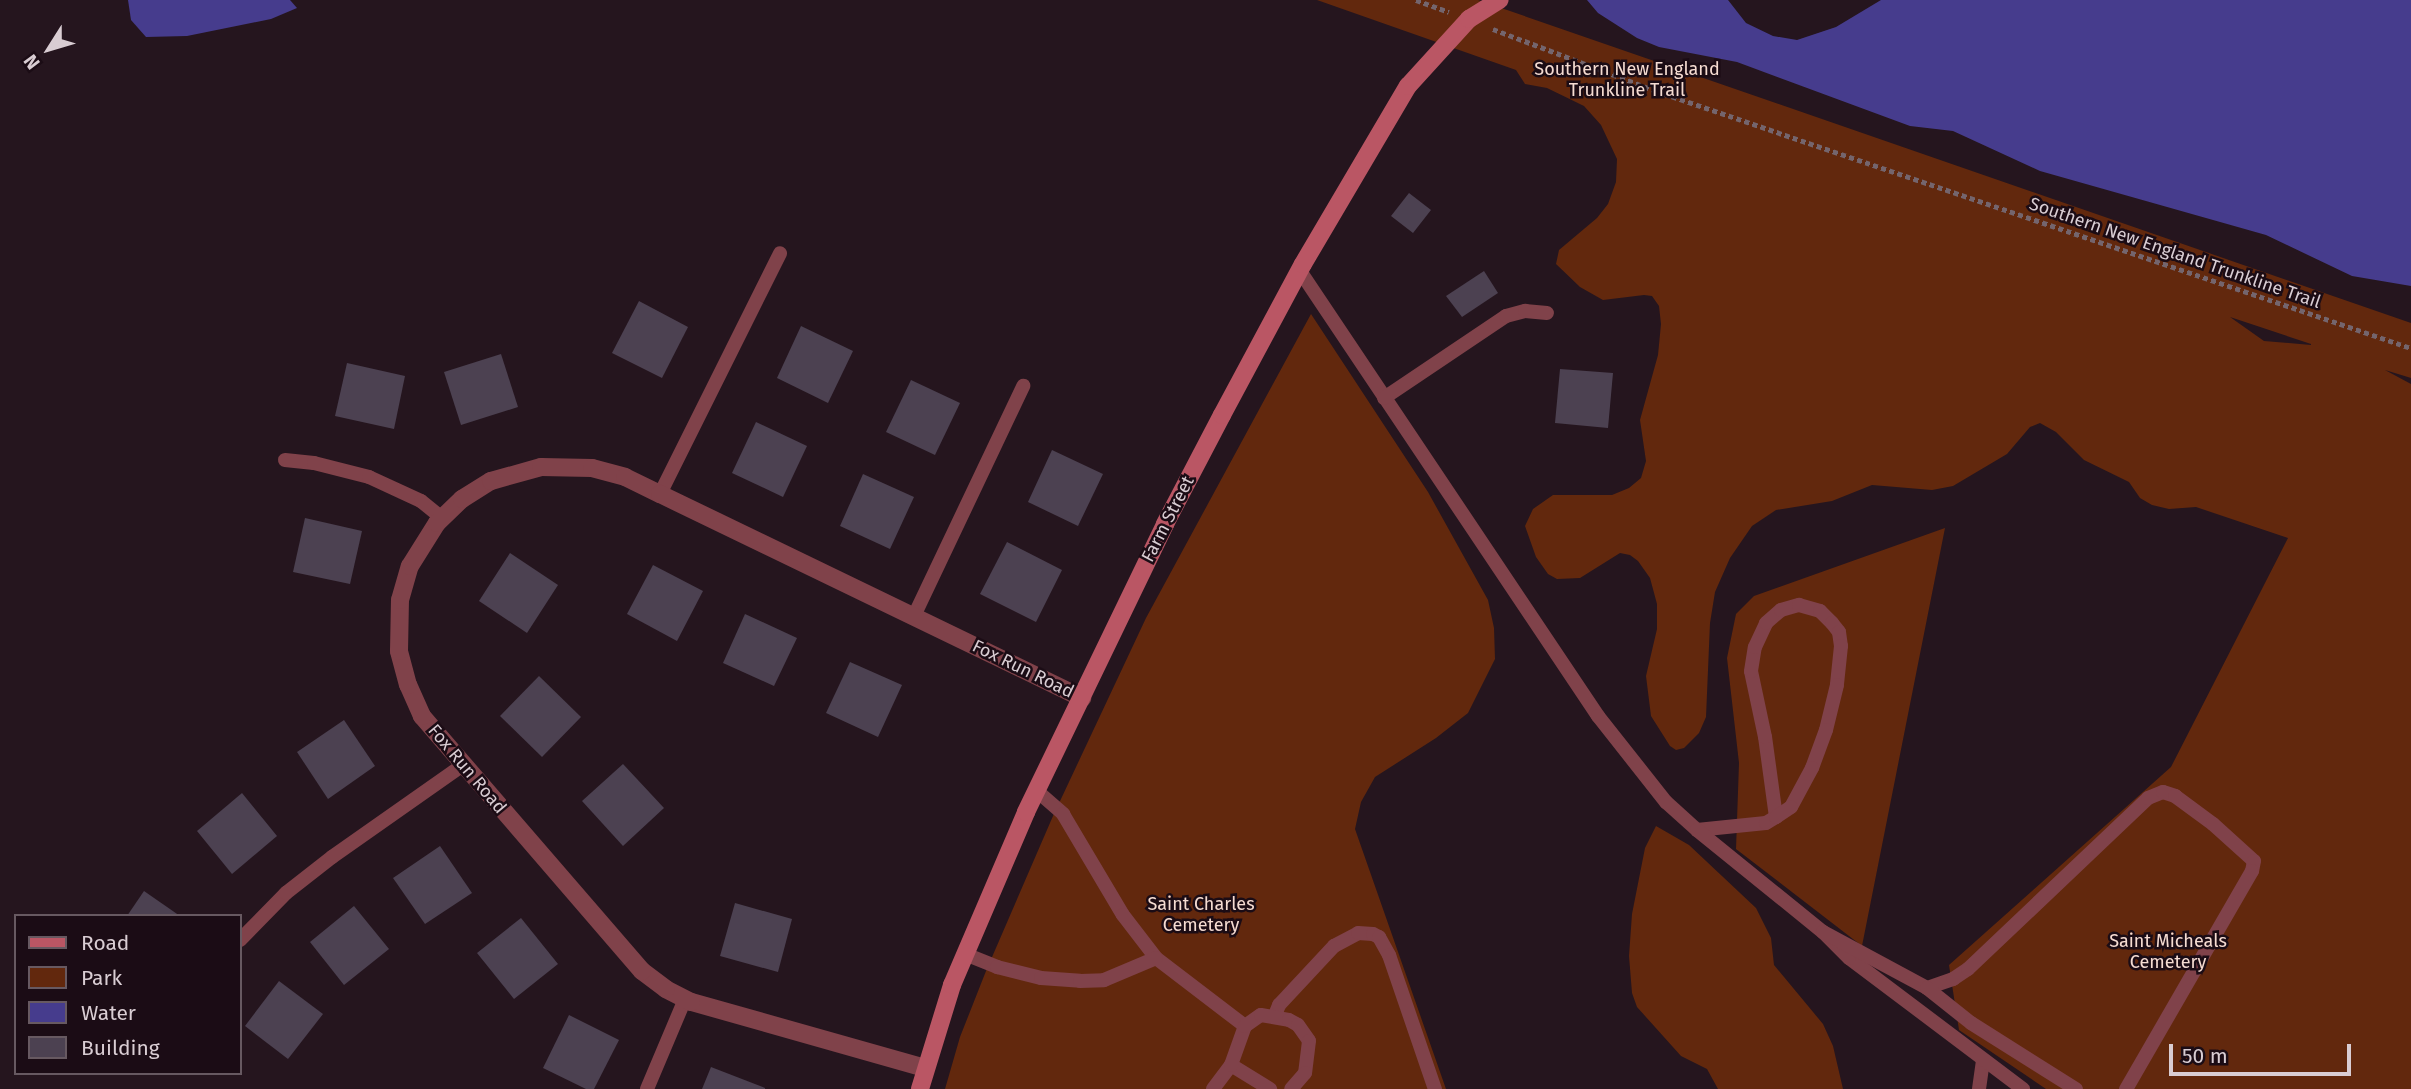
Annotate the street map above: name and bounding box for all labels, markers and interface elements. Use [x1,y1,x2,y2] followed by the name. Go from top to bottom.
[14,14,84,84] north arrow
[19,50,45,74] text: N
[1534,59,1720,102] park label: Southern New England Trunkline Trail
[2026,193,2324,313] street label: Southern New England Trunkline Trail
[1137,472,1199,566] street label: Farm Street
[969,635,1077,703] street label: Fox Run Road
[423,720,511,818] street label: Fox Run Road
[1147,894,1255,936] park label: Saint Charles Cemetery
[14,914,242,1075] legend
[81,930,129,956] text: Road
[2109,931,2227,974] park label: Saint Micheals Cemetery
[81,965,122,991] text: Park
[81,1000,136,1026] text: Water
[2173,1030,2355,1074] scale bar
[81,1035,160,1061] text: Building
[2182,1043,2228,1069] text: 50 m

